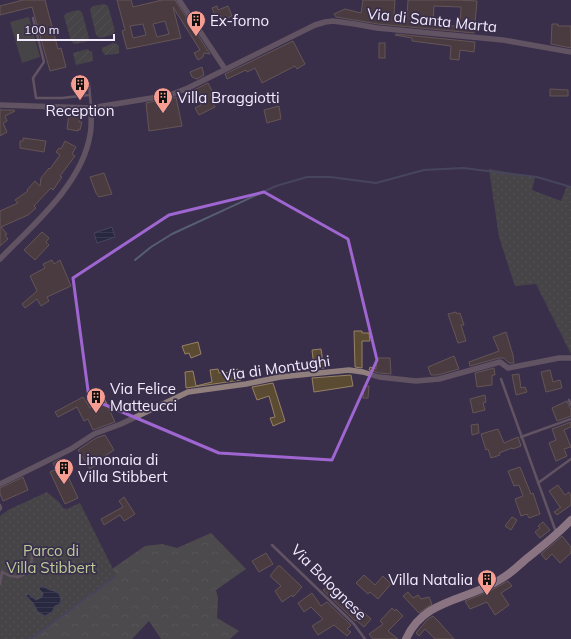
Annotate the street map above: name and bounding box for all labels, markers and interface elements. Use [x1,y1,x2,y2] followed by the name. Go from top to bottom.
[366,4,498,36] street label: Via di Santa Marta
[185,9,207,37] building icon: Ex-forno
[210,11,269,30] place label: Ex-forno
[18,16,114,42] scale bar
[24,22,59,37] text: 100 m
[69,73,91,101] building icon: Reception
[152,86,174,114] building icon: Villa Braggiotti
[177,88,280,107] place label: Villa Braggiotti
[46,101,114,120] place label: Reception
[221,351,331,385] street label: Via di Montughi
[110,379,177,415] place label: Via Felice Matteucci
[85,386,107,414] building icon: Via Felice Matteucci
[78,450,168,486] place label: Limonaia di Villa Stibbert
[53,457,75,485] building icon: Limonaia di Villa Stibbert
[287,540,371,624] street label: Via Bolognese
[6,541,96,577] park label: Parco di Villa Stibbert
[476,568,498,596] building icon: Villa Natalia
[388,570,473,589] place label: Villa Natalia

